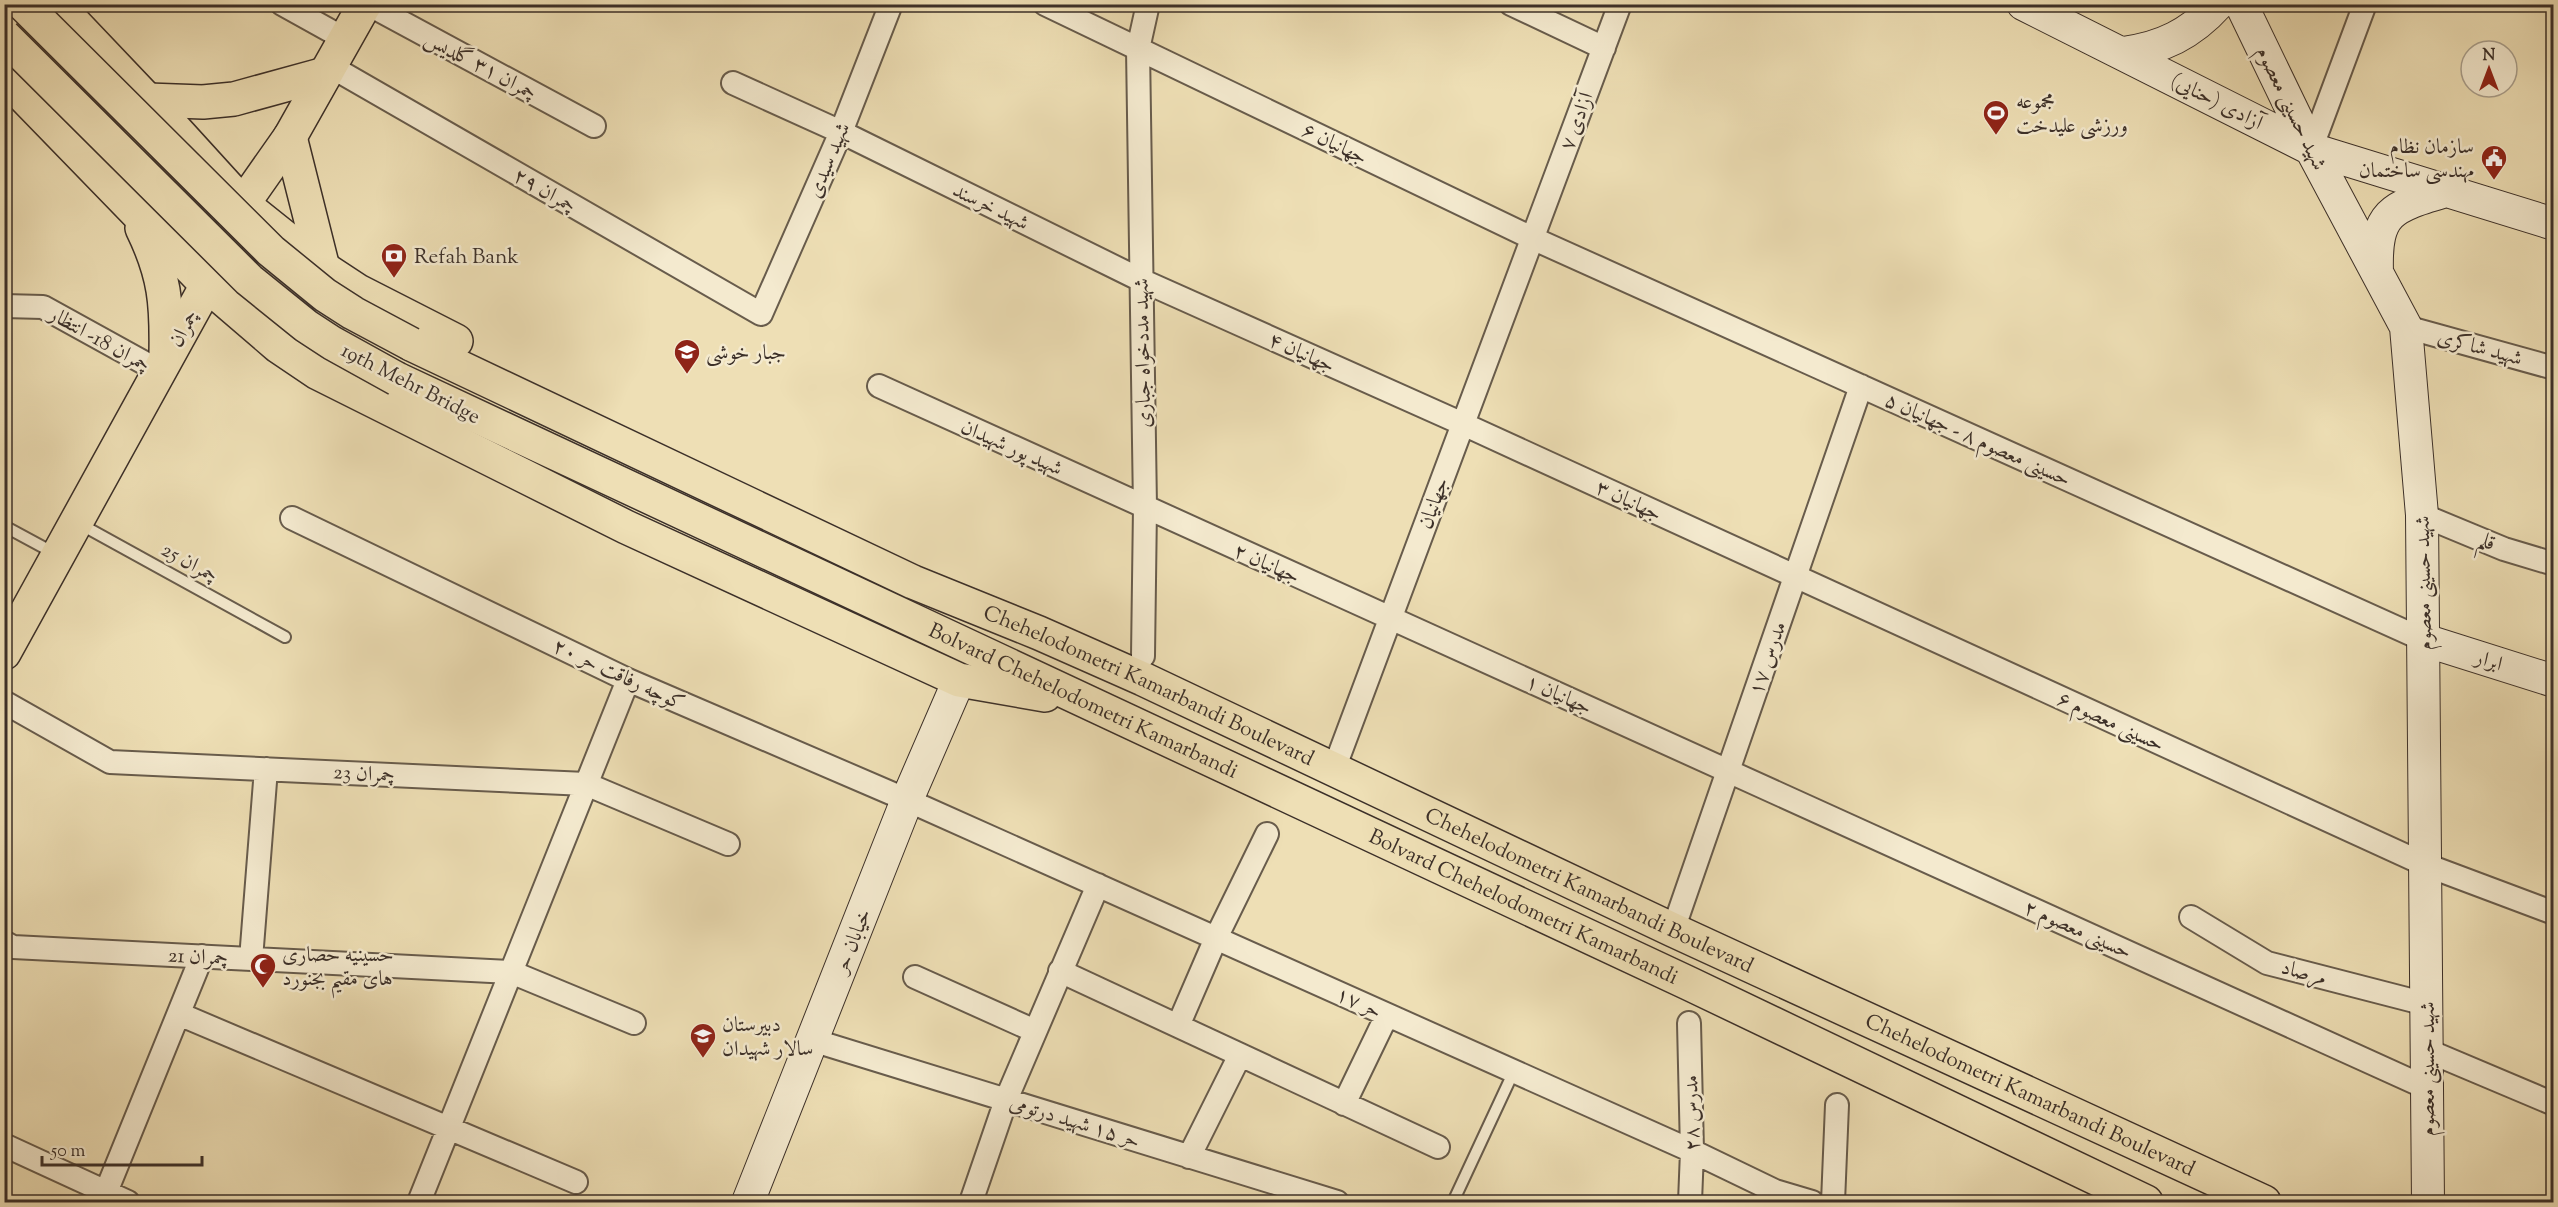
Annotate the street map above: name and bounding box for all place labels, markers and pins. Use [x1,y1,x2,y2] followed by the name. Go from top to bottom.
[2016,88,2128,142] place label: مجموعه ورزشی علیدخت
[1981,98,2011,136] sports icon: مجموعه ورزشی علیدخت
[2359,133,2474,187] place label: سازمان نظام مهندسی ساختمان
[2479,143,2509,181] public building icon: سازمان نظام مهندسی ساختمان
[379,241,409,279] bank icon: Refah Bank
[414,243,519,273] place label: Refah Bank
[672,337,702,375] school or university icon: جبار خوشی
[706,339,786,369] place label: جبار خوشی
[282,941,394,999] place label: حسینیه حصاری های مقیم بجنورد
[248,951,278,989] mosque icon: حسینیه حصاری های مقیم بجنورد
[722,1011,814,1065] place label: دبیرستان سالار شهیدان
[688,1021,718,1059] school or university icon: دبیرستان سالار شهیدان

